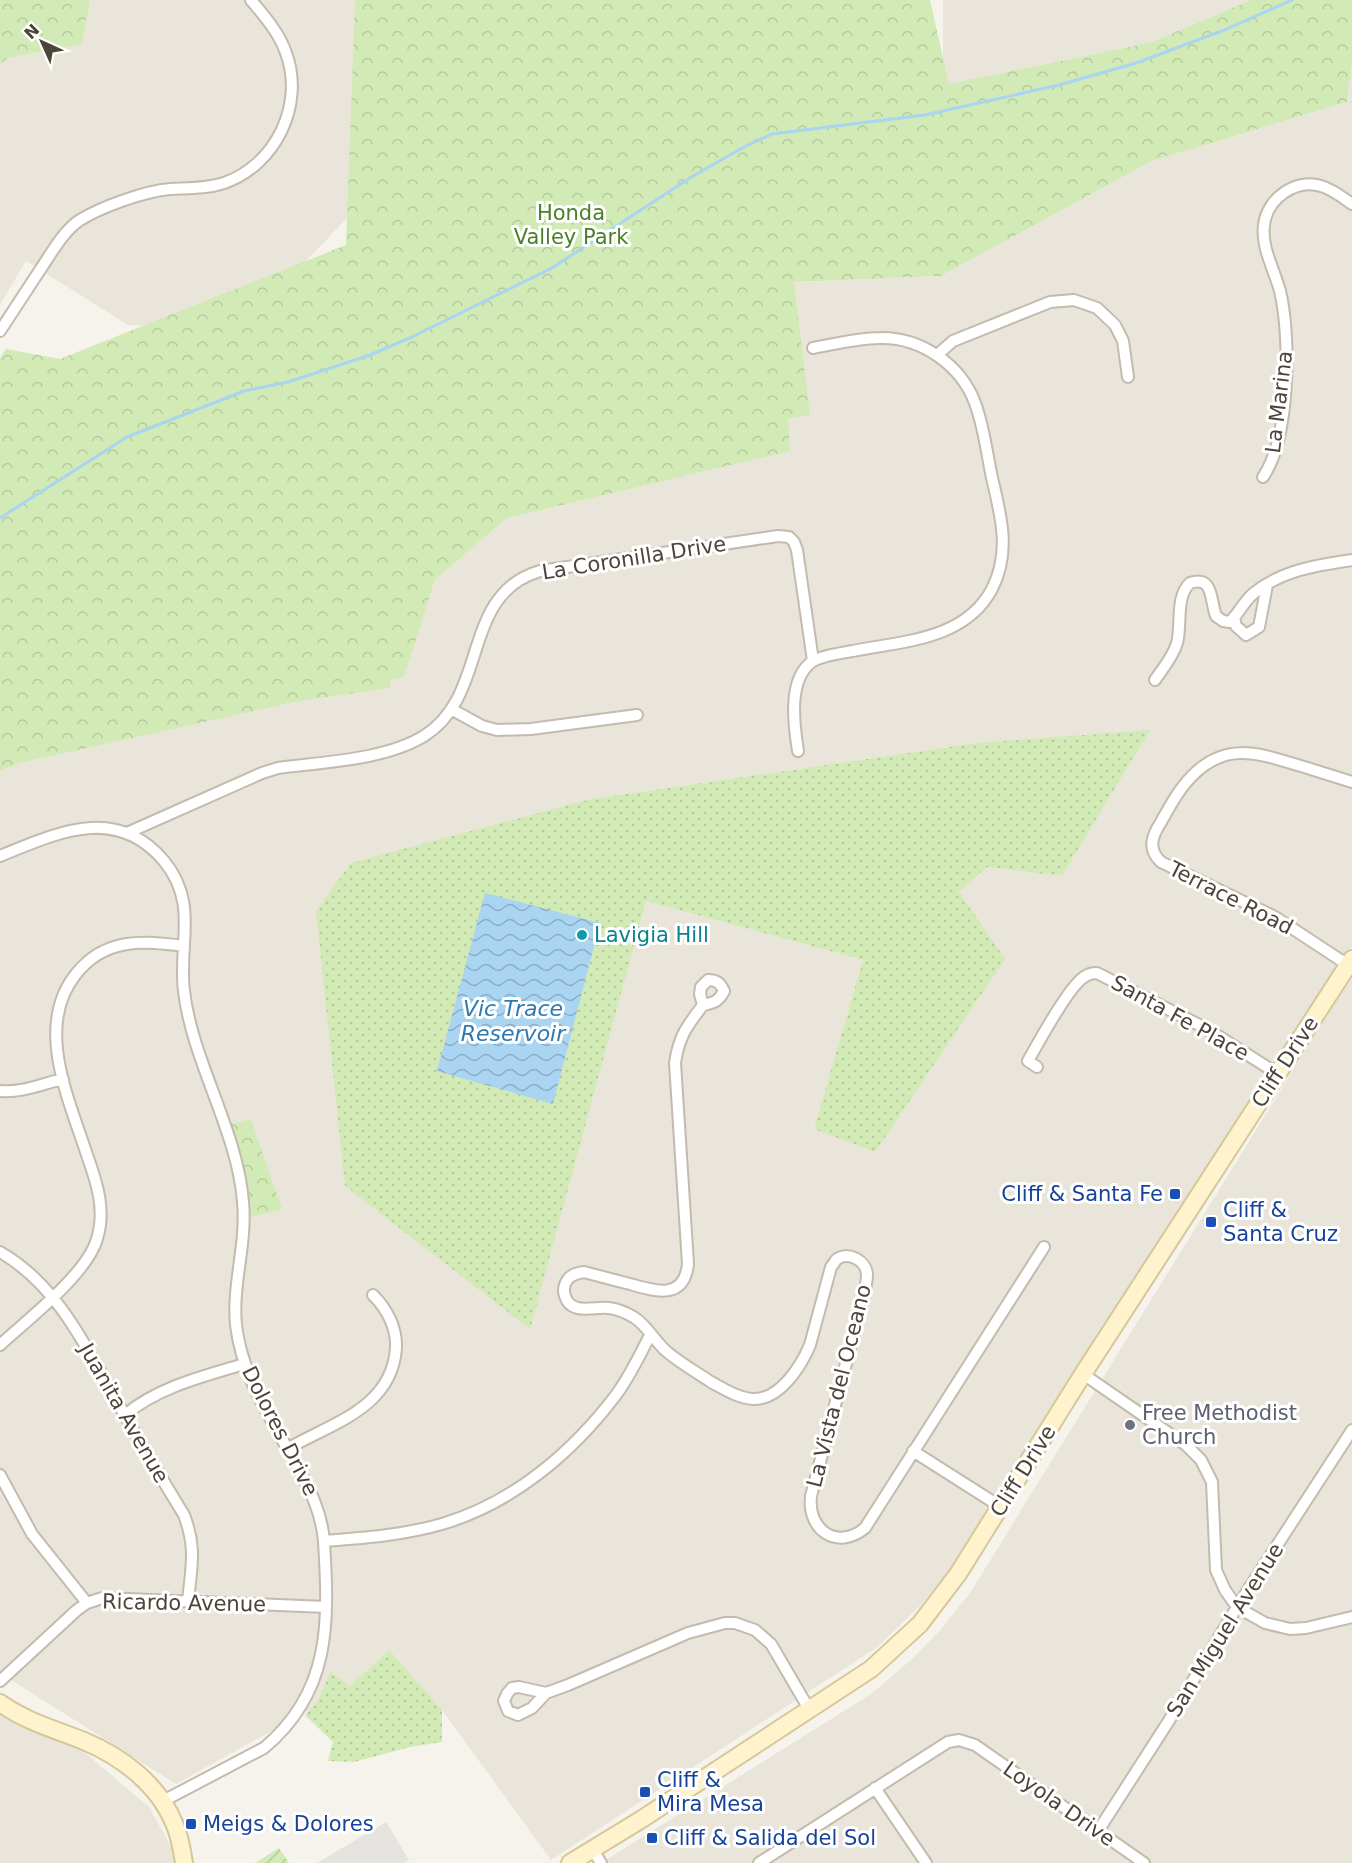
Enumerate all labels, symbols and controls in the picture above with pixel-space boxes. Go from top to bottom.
north arrow [12,12,72,72]
text: N [20,20,43,43]
park label: Honda Valley Park [514,201,629,249]
street label: La Marina [1261,349,1297,455]
street label: La Coronilla Drive [540,532,728,584]
street label: Terrace Road [1164,856,1297,940]
place label: Lavigia Hill [594,923,709,947]
marker: Lavigia Hill [575,928,589,942]
street label: Santa Fe Place [1107,970,1253,1066]
water label: Vic Trace Reservoir [461,996,567,1046]
street label: Cliff Drive [1247,1012,1323,1112]
place label: Cliff & Santa Fe [1001,1182,1163,1206]
marker: Cliff & Santa Fe [1168,1187,1182,1201]
place label: Cliff & Santa Cruz [1223,1198,1338,1246]
marker: Cliff & Santa Cruz [1204,1215,1218,1229]
street label: La Vista del Oceano [802,1282,876,1490]
street label: Juanita Avenue [73,1337,174,1487]
street label: Dolores Drive [237,1362,323,1500]
place label: Free Methodist Church [1142,1401,1297,1449]
marker: Free Methodist Church [1123,1418,1137,1432]
street label: Cliff Drive [985,1421,1061,1521]
street label: San Miguel Avenue [1162,1539,1288,1721]
street label: Ricardo Avenue [102,1590,266,1616]
street label: Loyola Drive [999,1757,1119,1851]
place label: Cliff & Mira Mesa [657,1768,764,1816]
marker: Cliff & Mira Mesa [638,1785,652,1799]
place label: Meigs & Dolores [203,1812,374,1836]
marker: Meigs & Dolores [184,1817,198,1831]
place label: Cliff & Salida del Sol [664,1826,876,1850]
marker: Cliff & Salida del Sol [645,1831,659,1845]

